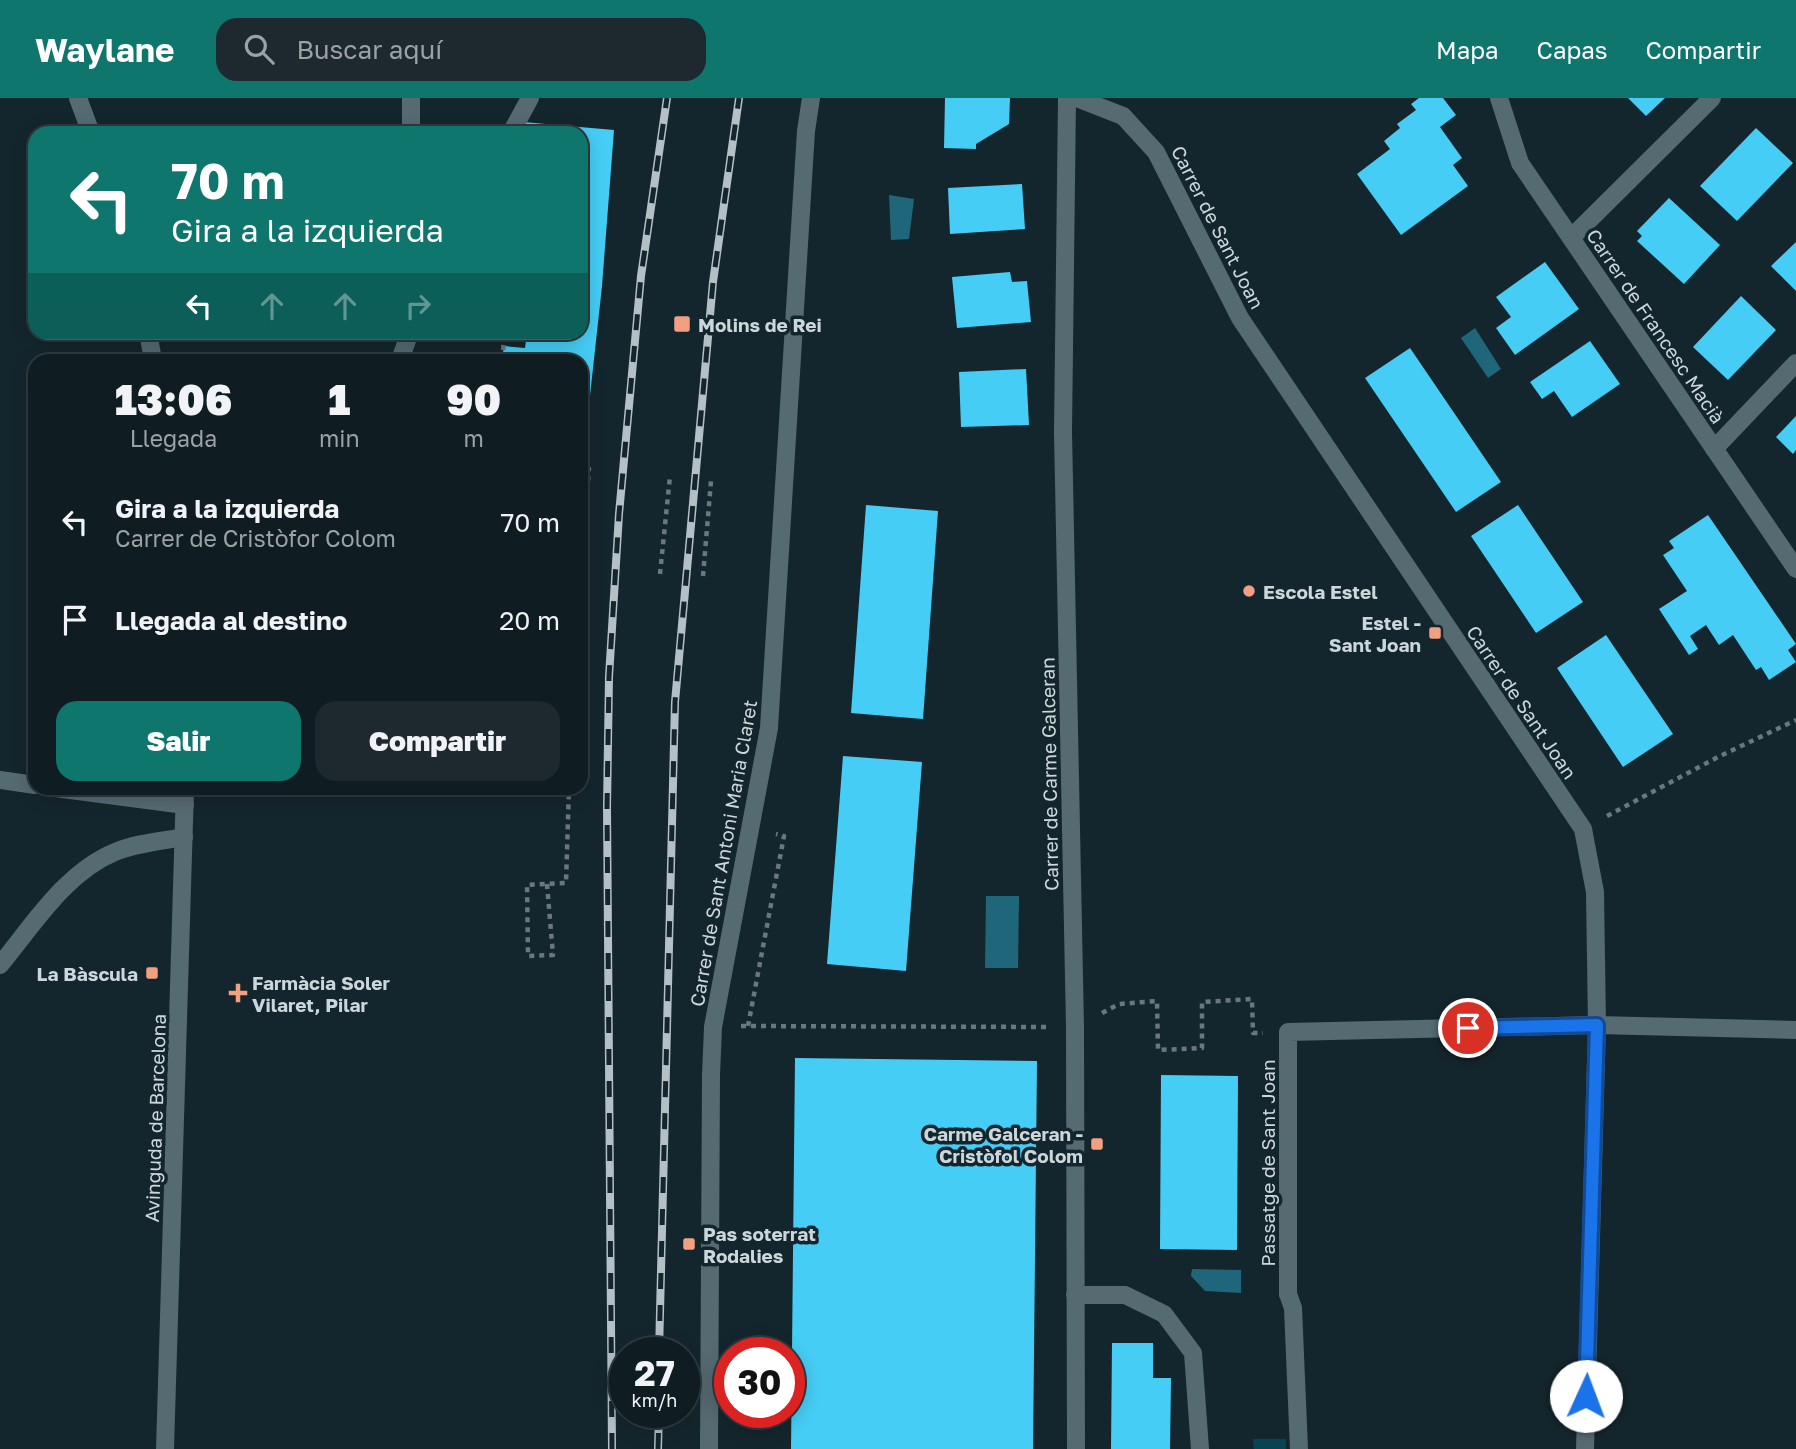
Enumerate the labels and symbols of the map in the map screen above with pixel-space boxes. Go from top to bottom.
street label: Carrer de Sant Joan [1167,142,1269,312]
street label: Carrer de Francesc Macià [1582,224,1730,428]
place label: Molins de Rei [698,313,822,336]
marker: Molins de Rei [672,314,692,334]
place label: Escola Estel [1263,580,1378,603]
marker: Escola Estel [1241,583,1257,599]
place label: Estel - Sant Joan [1329,611,1421,656]
street label: Carrer de Sant Joan [1462,621,1582,783]
marker: Estel - Sant Joan [1427,625,1443,641]
street label: Carrer de Carme Galceran [1035,657,1063,891]
street label: Carrer de Sant Antoni Maria Claret [685,698,761,1008]
place label: La Bàscula [37,962,138,985]
marker: La Bàscula [144,965,160,981]
place label: Farmàcia Soler Vilaret, Pilar [252,971,391,1016]
marker: Farmàcia Soler Vilaret, Pilar [230,985,246,1001]
pin [1438,998,1498,1058]
street label: Avinguda de Barcelona [140,1013,170,1223]
street label: Passatge de Sant Joan [1256,1059,1279,1267]
place label: Carme Galceran - Cristòfol Colom [923,1122,1083,1167]
marker: Carme Galceran - Cristòfol Colom [1089,1136,1105,1152]
place label: Pas soterrat Rodalies [703,1222,816,1267]
marker: Pas soterrat Rodalies [681,1236,697,1252]
speed limit sign: 30 [714,1337,805,1428]
position arrow [1549,1359,1623,1433]

